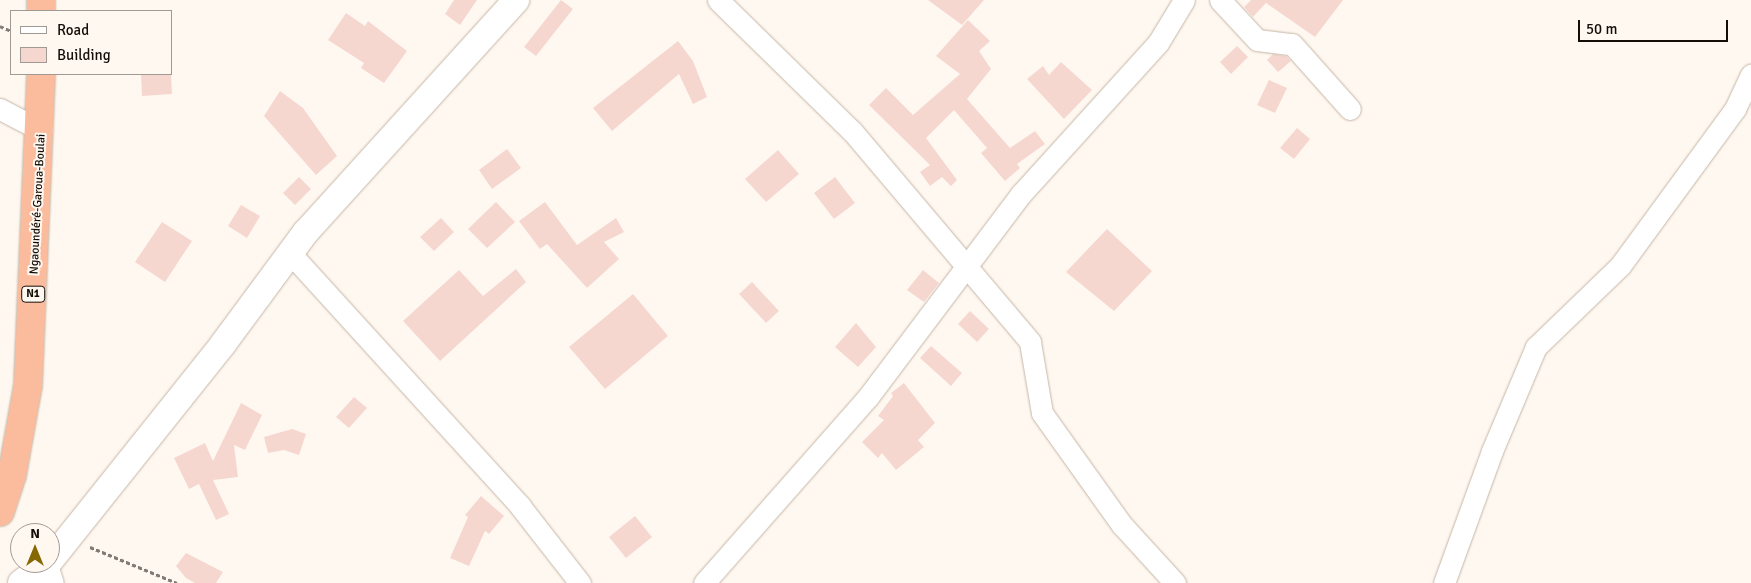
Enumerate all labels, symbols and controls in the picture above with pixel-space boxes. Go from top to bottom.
legend [10,10,172,75]
scale bar [1581,10,1731,42]
text: 50 m [1586,20,1617,38]
text: Road [57,21,89,39]
text: Building [57,46,111,64]
street label: Ngaoundéré-Garoua-Boulai [27,133,49,275]
road number: N1 [20,286,46,302]
north arrow [10,523,60,573]
text: N [30,525,40,542]

